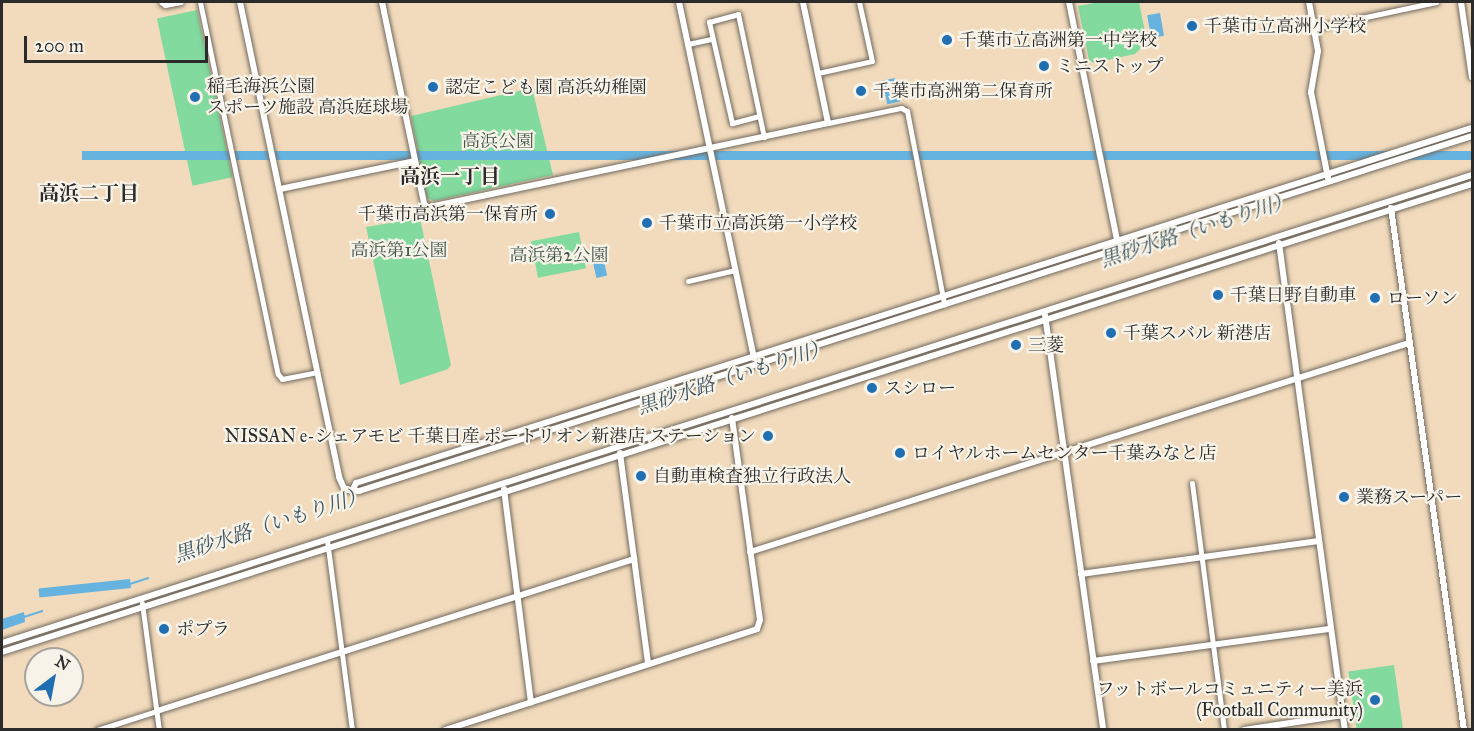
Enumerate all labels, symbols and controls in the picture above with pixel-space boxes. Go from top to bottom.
place label: 千葉市立高洲小学校 [1204,15,1366,37]
marker: 千葉市立高洲小学校 [1185,19,1199,33]
scale bar [27,24,212,62]
place label: 千葉市立高洲第一中学校 [959,29,1157,51]
marker: 千葉市立高洲第一中学校 [940,33,954,47]
text: 200 m [35,35,84,57]
place label: ミニストップ [1056,55,1164,77]
marker: ミニストップ [1037,59,1051,73]
place label: 稲毛海浜公園 スポーツ施設 高浜庭球場 [207,76,409,118]
place label: 認定こども園 高浜幼稚園 [445,76,647,98]
marker: 認定こども園 高浜幼稚園 [426,80,440,94]
place label: 千葉市高洲第二保育所 [873,80,1053,102]
marker: 千葉市高洲第二保育所 [854,84,868,98]
marker: 稲毛海浜公園 スポーツ施設 高浜庭球場 [188,90,202,104]
park label: 高浜公園 [462,130,534,152]
district label: 高浜一丁目 [400,164,500,188]
district label: 高浜二丁目 [39,181,139,205]
water label: 黒砂水路（いもり川） [1097,188,1295,272]
place label: 千葉市高浜第一保育所 [358,203,538,225]
marker: 千葉市高浜第一保育所 [543,207,557,221]
place label: 千葉市立高浜第一小学校 [659,212,857,234]
marker: 千葉市立高浜第一小学校 [640,216,654,230]
park label: 高浜第1公園 [350,239,448,261]
park label: 高浜第2公園 [510,244,608,266]
place label: 千葉日野自動車 [1230,284,1356,306]
place label: ローソン [1387,287,1459,309]
marker: 千葉日野自動車 [1211,288,1225,302]
marker: ローソン [1368,291,1382,305]
place label: 千葉スバル 新港店 [1123,322,1271,344]
marker: 千葉スバル 新港店 [1104,326,1118,340]
place label: 三菱 [1028,334,1064,356]
water label: 黒砂水路（いもり川） [634,335,832,419]
marker: 三菱 [1009,338,1023,352]
place label: スシロー [884,377,956,399]
marker: スシロー [865,381,879,395]
place label: NISSAN e-シェアモビ 千葉日産 ポートリオン新港店 ステーション [223,425,756,447]
marker: NISSAN e-シェアモビ 千葉日産 ポートリオン新港店 ステーション [761,429,775,443]
place label: ロイヤルホームセンター千葉みなと店 [912,442,1218,464]
marker: ロイヤルホームセンター千葉みなと店 [893,446,907,460]
place label: 自動車検査独立行政法人 [653,465,851,487]
marker: 自動車検査独立行政法人 [634,469,648,483]
water label: 黒砂水路（いもり川） [171,483,369,567]
place label: 業務スーパー [1356,486,1463,508]
marker: 業務スーパー [1337,490,1351,504]
place label: ポプラ [176,618,230,640]
marker: ポプラ [157,622,171,636]
north arrow [24,647,84,707]
text: N [52,651,74,675]
place label: フットボールコミュニティー美浜 (Football Community) [1093,679,1363,722]
marker: フットボールコミュニティー美浜 (Football Community) [1368,693,1382,707]

